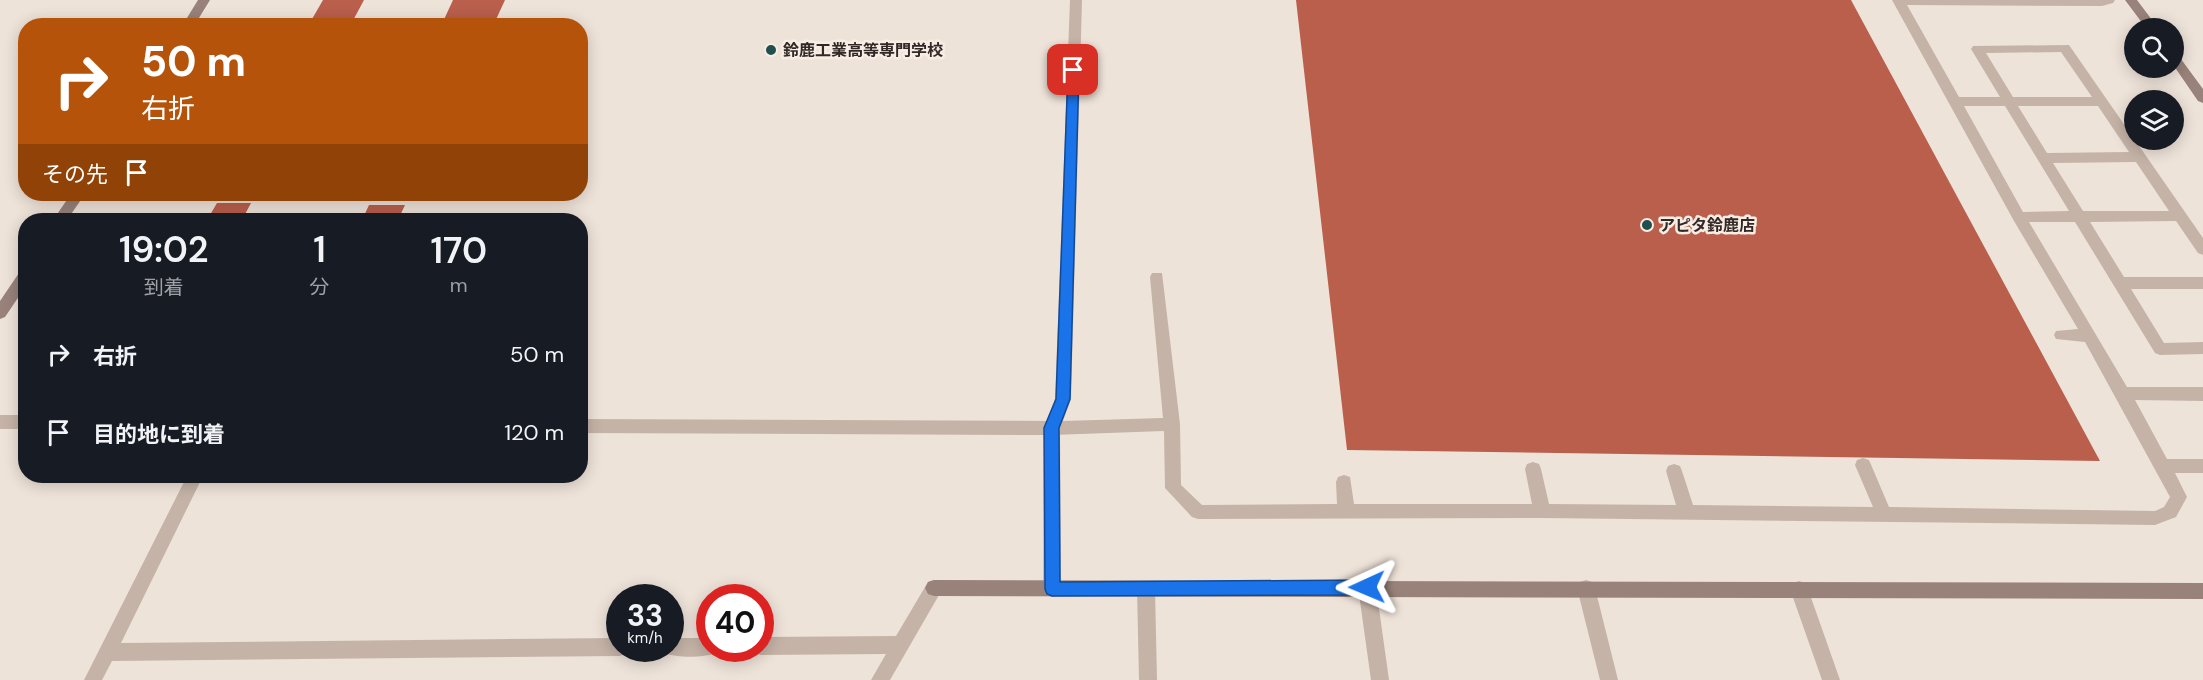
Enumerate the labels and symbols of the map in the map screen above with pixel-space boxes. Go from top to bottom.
place label: 鈴鹿工業高等専門学校 [783,40,943,61]
marker: 鈴鹿工業高等専門学校 [764,43,778,57]
pin [1047,44,1098,95]
place label: アピタ鈴鹿店 [1659,215,1755,236]
marker: アピタ鈴鹿店 [1640,218,1654,232]
position arrow [1335,555,1399,619]
speed limit sign: 40 [696,584,774,662]

